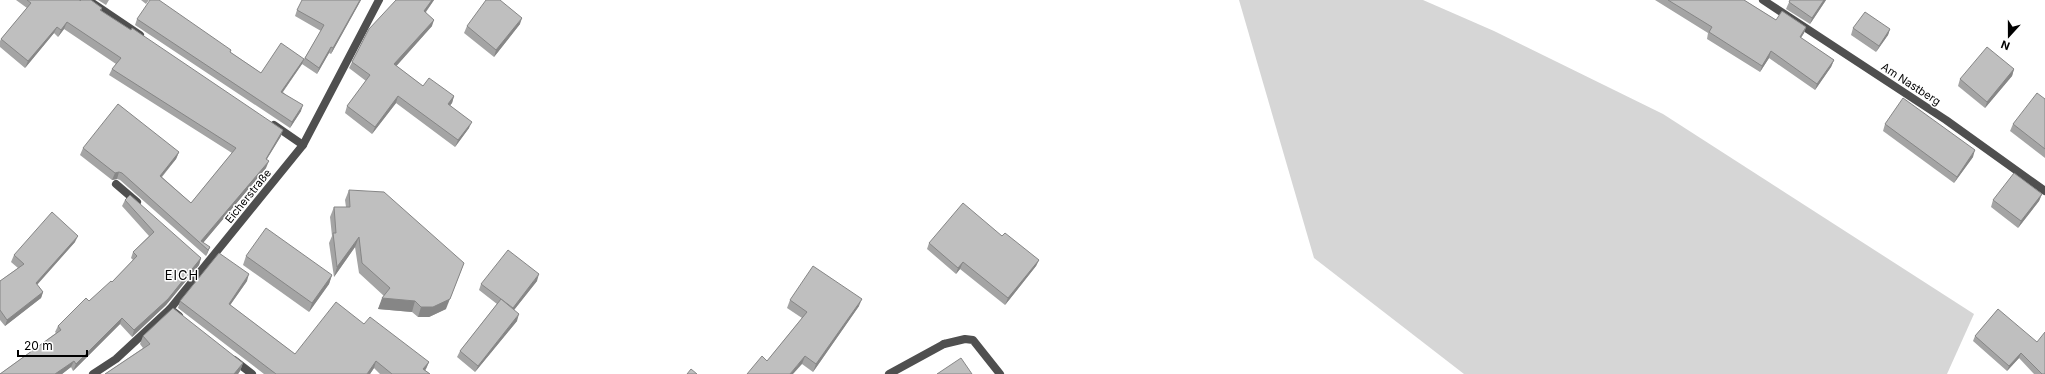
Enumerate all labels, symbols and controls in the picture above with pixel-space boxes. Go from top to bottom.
north arrow [1989,16,2029,56]
text: N [1999,37,2012,53]
street label: Am Nastberg [1879,60,1943,108]
street label: Eicherstraße [222,166,274,226]
district label: EICH [165,267,199,283]
scale bar [18,332,87,358]
text: 20 m [24,338,53,353]

